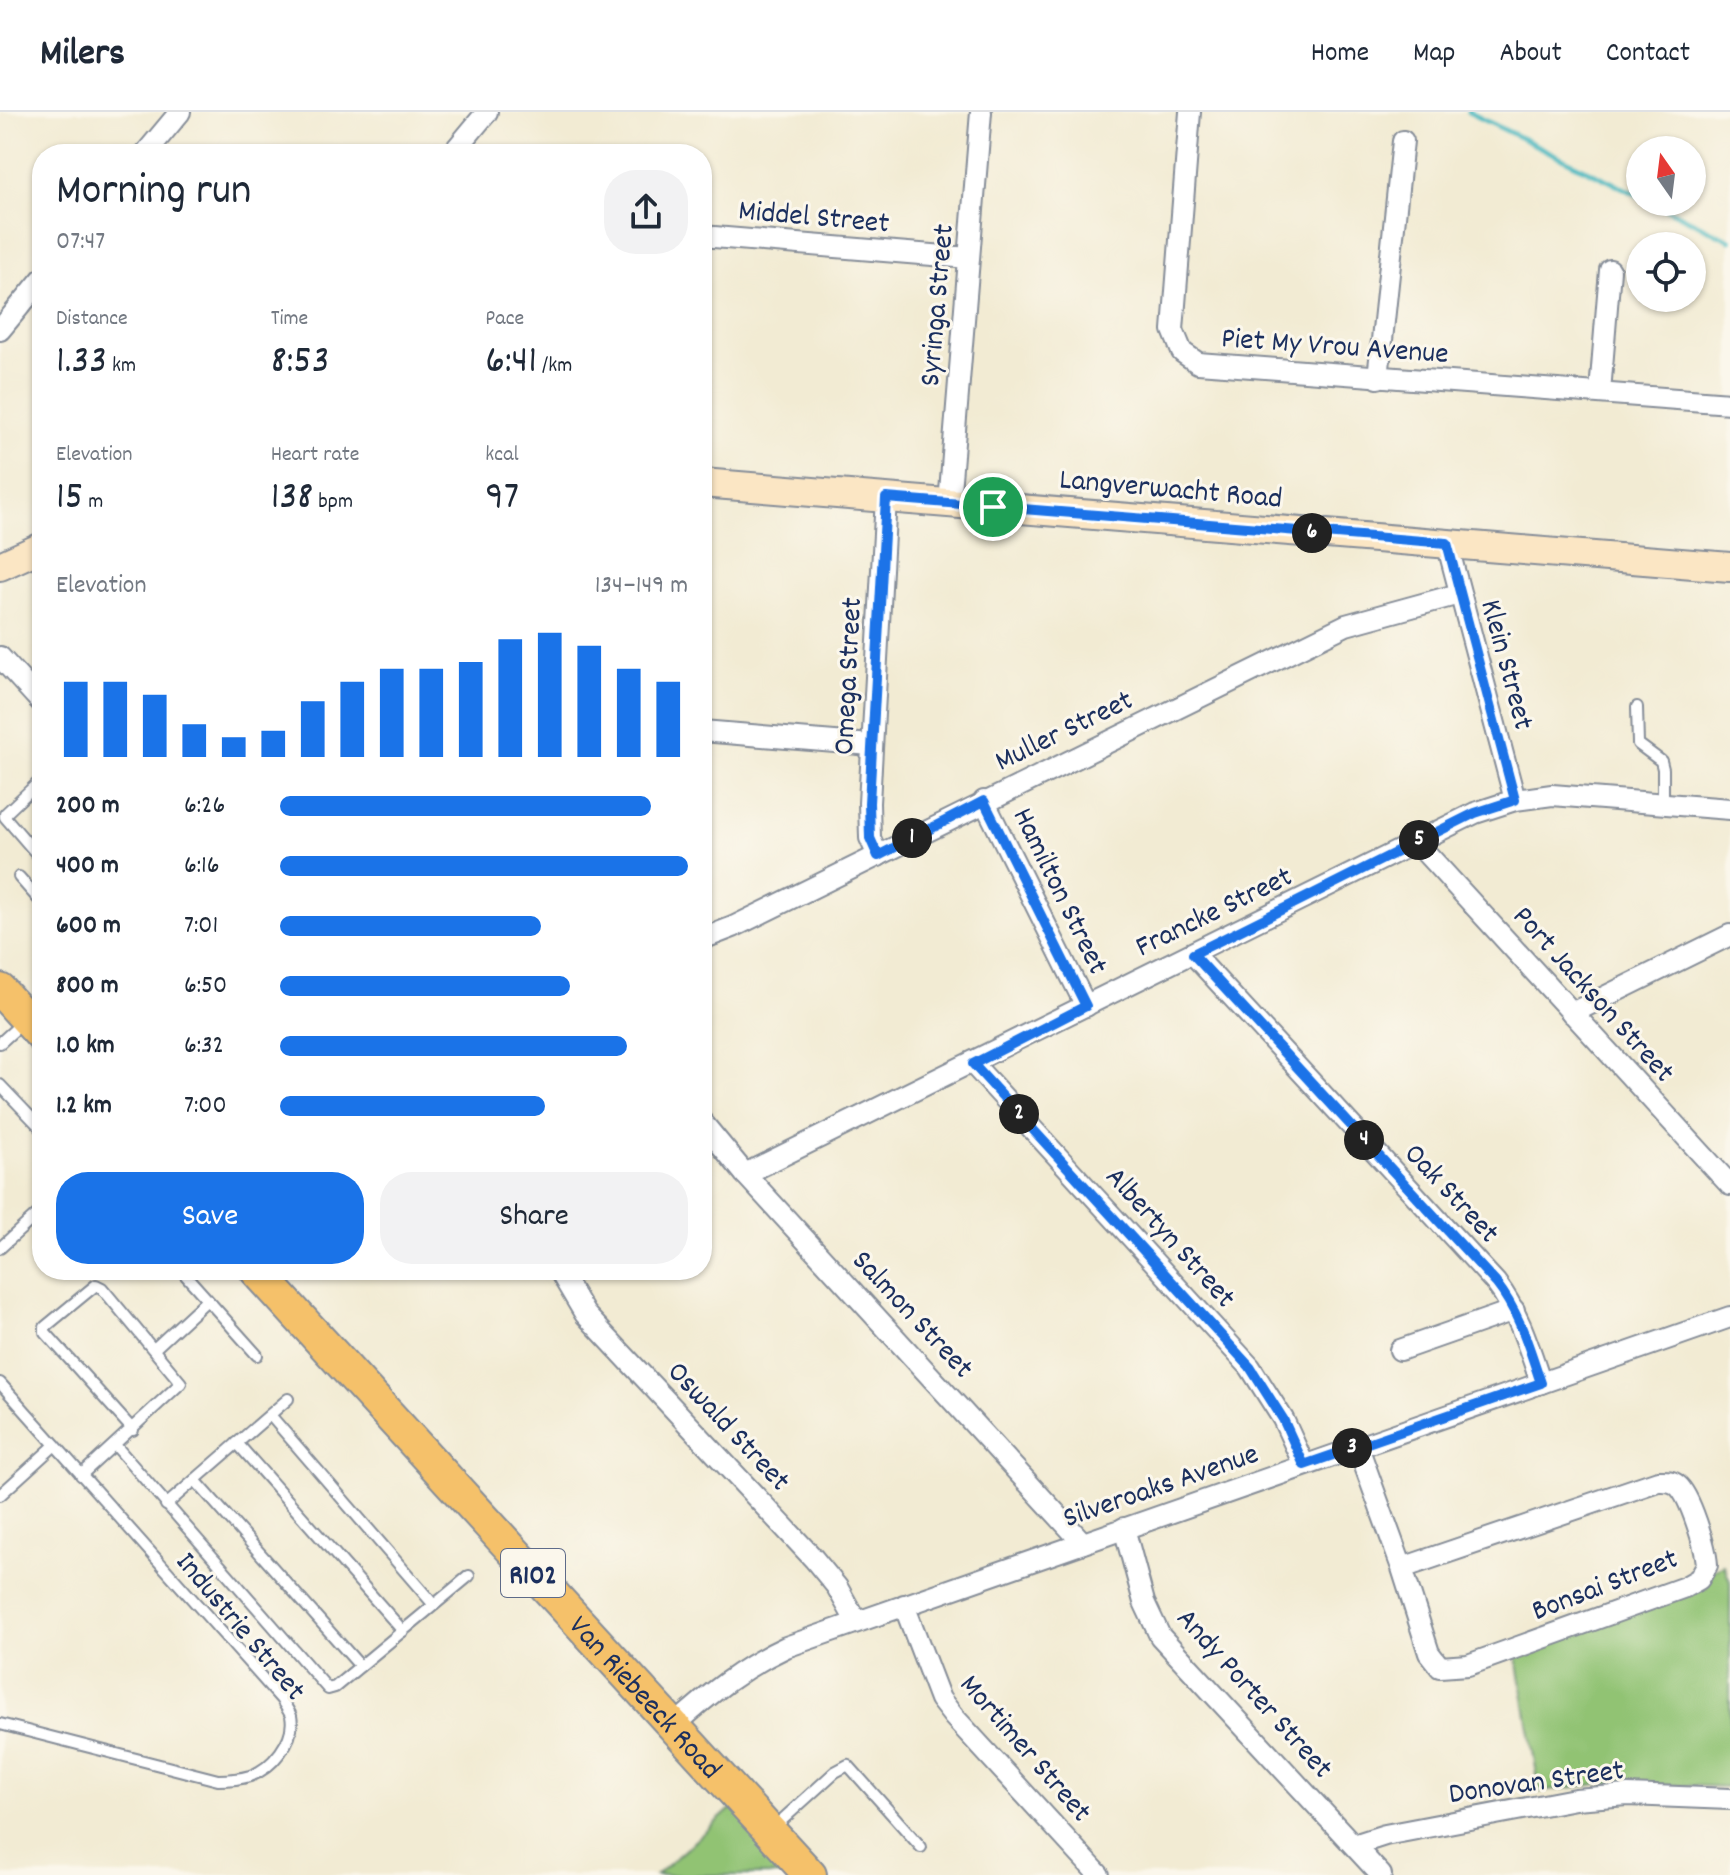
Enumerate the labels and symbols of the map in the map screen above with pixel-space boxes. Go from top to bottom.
north arrow [1626,136,1706,216]
street label: Middel Street [736,191,891,247]
street label: Syringa Street [911,222,968,388]
street label: Piet My Vrou Avenue [1220,319,1450,378]
street label: Langverwacht Road [1057,460,1284,523]
pin [959,473,1027,541]
pin: 6 [1292,513,1332,553]
street label: Klein Street [1467,595,1543,735]
street label: Omega Street [825,596,876,756]
street label: Muller Street [989,681,1141,785]
street label: Hamilton Street [999,801,1117,983]
pin: 1 [892,818,932,858]
pin: 5 [1399,820,1439,860]
street label: Francke Street [1129,858,1301,971]
street label: Port Jackson Street [1500,898,1683,1094]
pin: 2 [999,1094,1039,1134]
pin: 4 [1344,1120,1384,1160]
street label: Oak Street [1392,1135,1508,1255]
street label: Albertyn Street [1093,1159,1244,1319]
street label: Salmon Street [840,1242,982,1390]
street label: Oswald Street [655,1353,798,1503]
pin: 3 [1332,1428,1372,1468]
street label: Silveroaks Avenue [1058,1435,1265,1542]
street label: Bonsai Street [1526,1540,1685,1635]
street label: Industrie Street [163,1544,314,1712]
road number: R102 [501,1549,565,1597]
street label: Andy Porter Street [1164,1600,1341,1790]
street label: Van Riebeeck Road [556,1608,730,1791]
street label: Mortimer Street [947,1667,1100,1833]
street label: Donovan Street [1446,1751,1627,1818]

